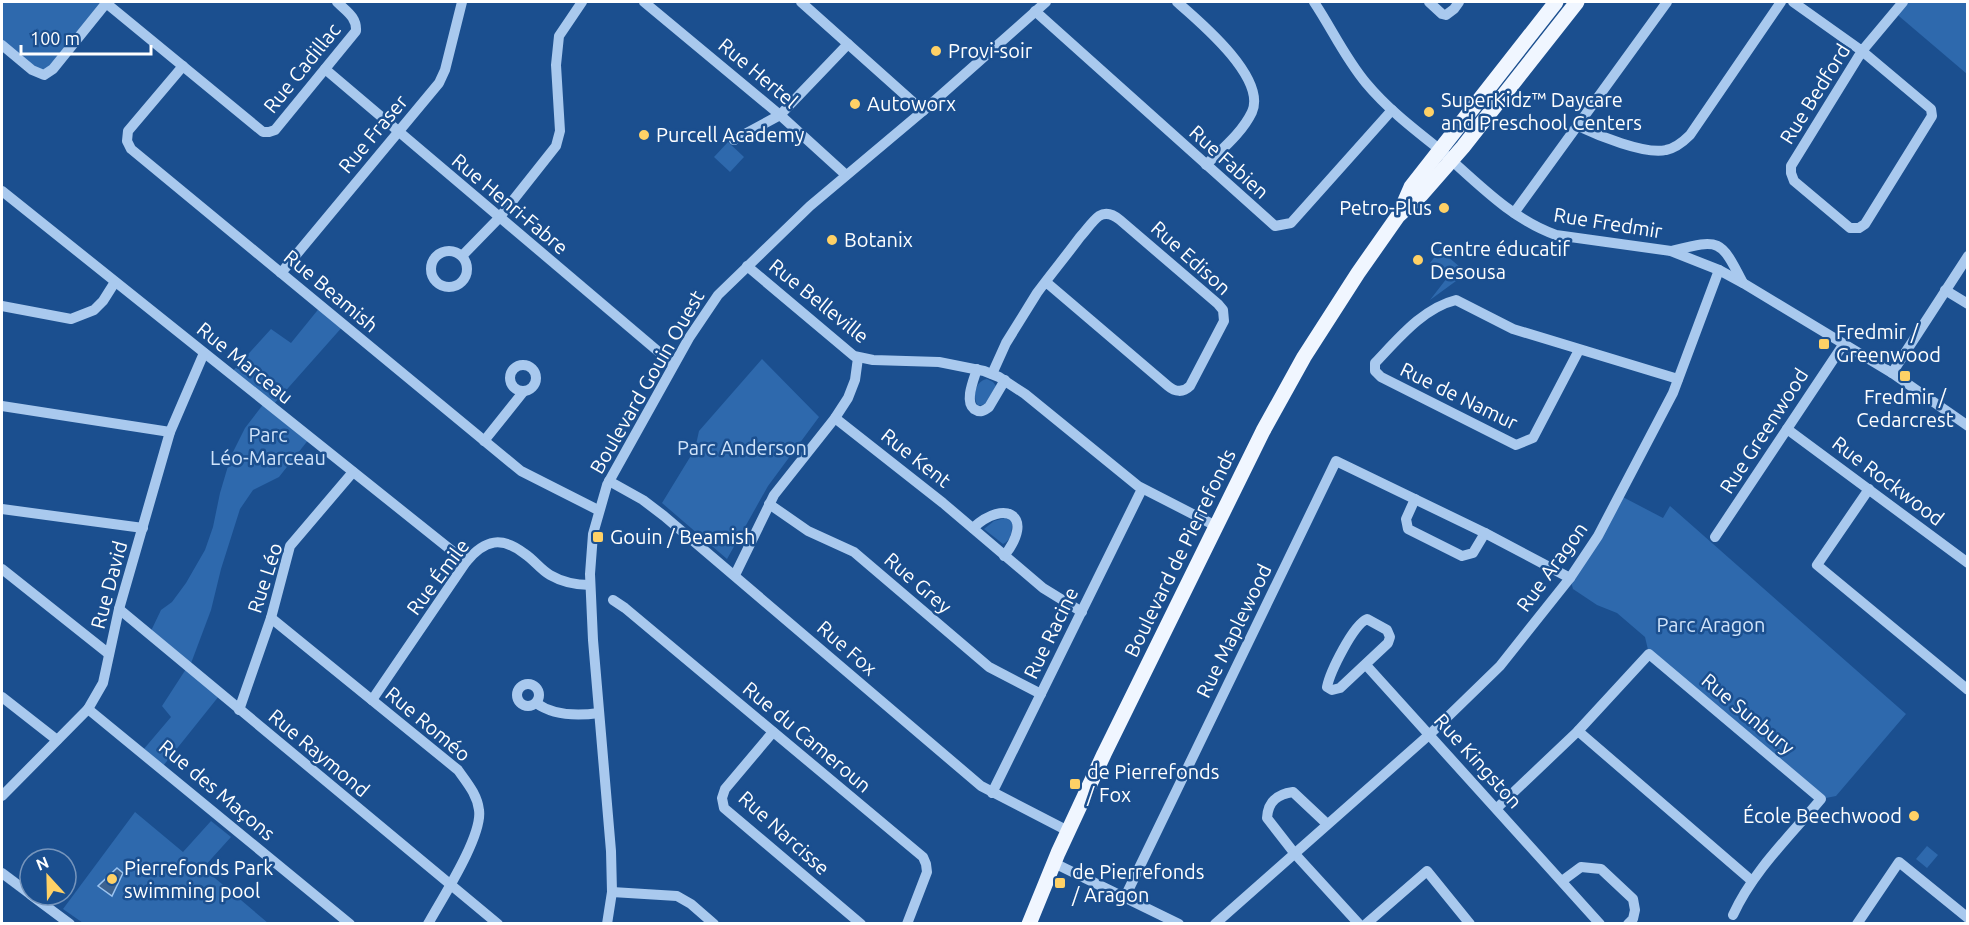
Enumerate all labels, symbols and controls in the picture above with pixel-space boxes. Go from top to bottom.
scale bar [21,18,152,56]
street label: Rue Cadillac [258,18,345,117]
text: 100 m [30,28,80,48]
street label: Rue Hertel [714,33,803,112]
place label: Provi-soir [948,39,1033,62]
street label: Rue Bedford [1775,40,1854,148]
marker: Provi-soir [929,44,943,58]
place label: SuperKidz™ Daycare and Preschool Centers [1441,88,1642,134]
street label: Rue Fraser [333,90,412,177]
place label: Autoworx [867,92,956,115]
marker: Autoworx [848,97,862,111]
marker: SuperKidz™ Daycare and Preschool Centers [1422,105,1436,119]
street label: Rue Fabien [1185,120,1274,203]
place label: Purcell Academy [656,123,805,146]
marker: Purcell Academy [637,128,651,142]
street label: Rue Henri-Fabre [448,148,573,259]
place label: Petro-Plus [1339,196,1432,219]
marker: Petro-Plus [1437,201,1451,215]
street label: Rue Fredmir [1552,203,1664,243]
street label: Rue Edison [1147,216,1236,299]
place label: Botanix [844,228,913,251]
marker: Botanix [825,233,839,247]
place label: Centre éducatif Desousa [1430,237,1570,283]
street label: Rue Beamish [280,245,383,337]
marker: Centre éducatif Desousa [1411,253,1425,267]
street label: Rue Belleville [765,254,874,348]
street label: Boulevard Gouin Ouest [585,286,709,477]
street label: Rue Marceau [193,317,298,408]
place label: Fredmir / Greenwood [1836,320,1941,366]
marker: Fredmir / Greenwood [1817,337,1831,351]
street label: Rue de Namur [1397,357,1522,434]
street label: Rue Greenwood [1715,364,1813,498]
marker: Fredmir / Cedarcrest [1898,369,1912,383]
place label: Fredmir / Cedarcrest [1856,385,1954,431]
park label: Parc Léo-Marceau [210,423,326,469]
street label: Rue Kent [877,423,956,492]
street label: Rue Rockwood [1828,431,1949,530]
park label: Parc Anderson [677,436,807,459]
street label: Boulevard de Pierrefonds [1119,445,1240,660]
street label: Rue Aragon [1511,517,1592,616]
place label: Gouin / Beamish [610,525,755,548]
marker: Gouin / Beamish [591,530,605,544]
street label: Rue Émile [402,534,474,619]
street label: Rue David [86,538,131,631]
street label: Rue Léo [242,540,287,616]
street label: Rue Grey [880,547,957,618]
street label: Rue Maplewood [1191,560,1276,701]
street label: Rue Racine [1019,583,1083,682]
park label: Parc Aragon [1657,613,1765,636]
street label: Rue Fox [813,615,882,680]
street label: Rue Sunbury [1697,668,1799,759]
street label: Rue du Cameroun [739,676,876,797]
street label: Rue Roméo [381,682,475,766]
street label: Rue Raymond [264,704,374,801]
street label: Rue Kingston [1430,709,1527,813]
street label: Rue des Maçons [155,734,280,845]
place label: de Pierrefonds / Fox [1086,760,1219,806]
marker: de Pierrefonds / Fox [1068,777,1082,791]
street label: Rue Narcisse [734,786,834,879]
place label: École Beechwood [1743,804,1902,827]
marker: École Beechwood [1907,809,1921,823]
north arrow [18,847,78,907]
text: N [33,853,51,874]
place label: Pierrefonds Park swimming pool [124,856,273,902]
place label: de Pierrefonds / Aragon [1071,860,1204,906]
marker: Pierrefonds Park swimming pool [105,872,119,886]
marker: de Pierrefonds / Aragon [1053,876,1067,890]

